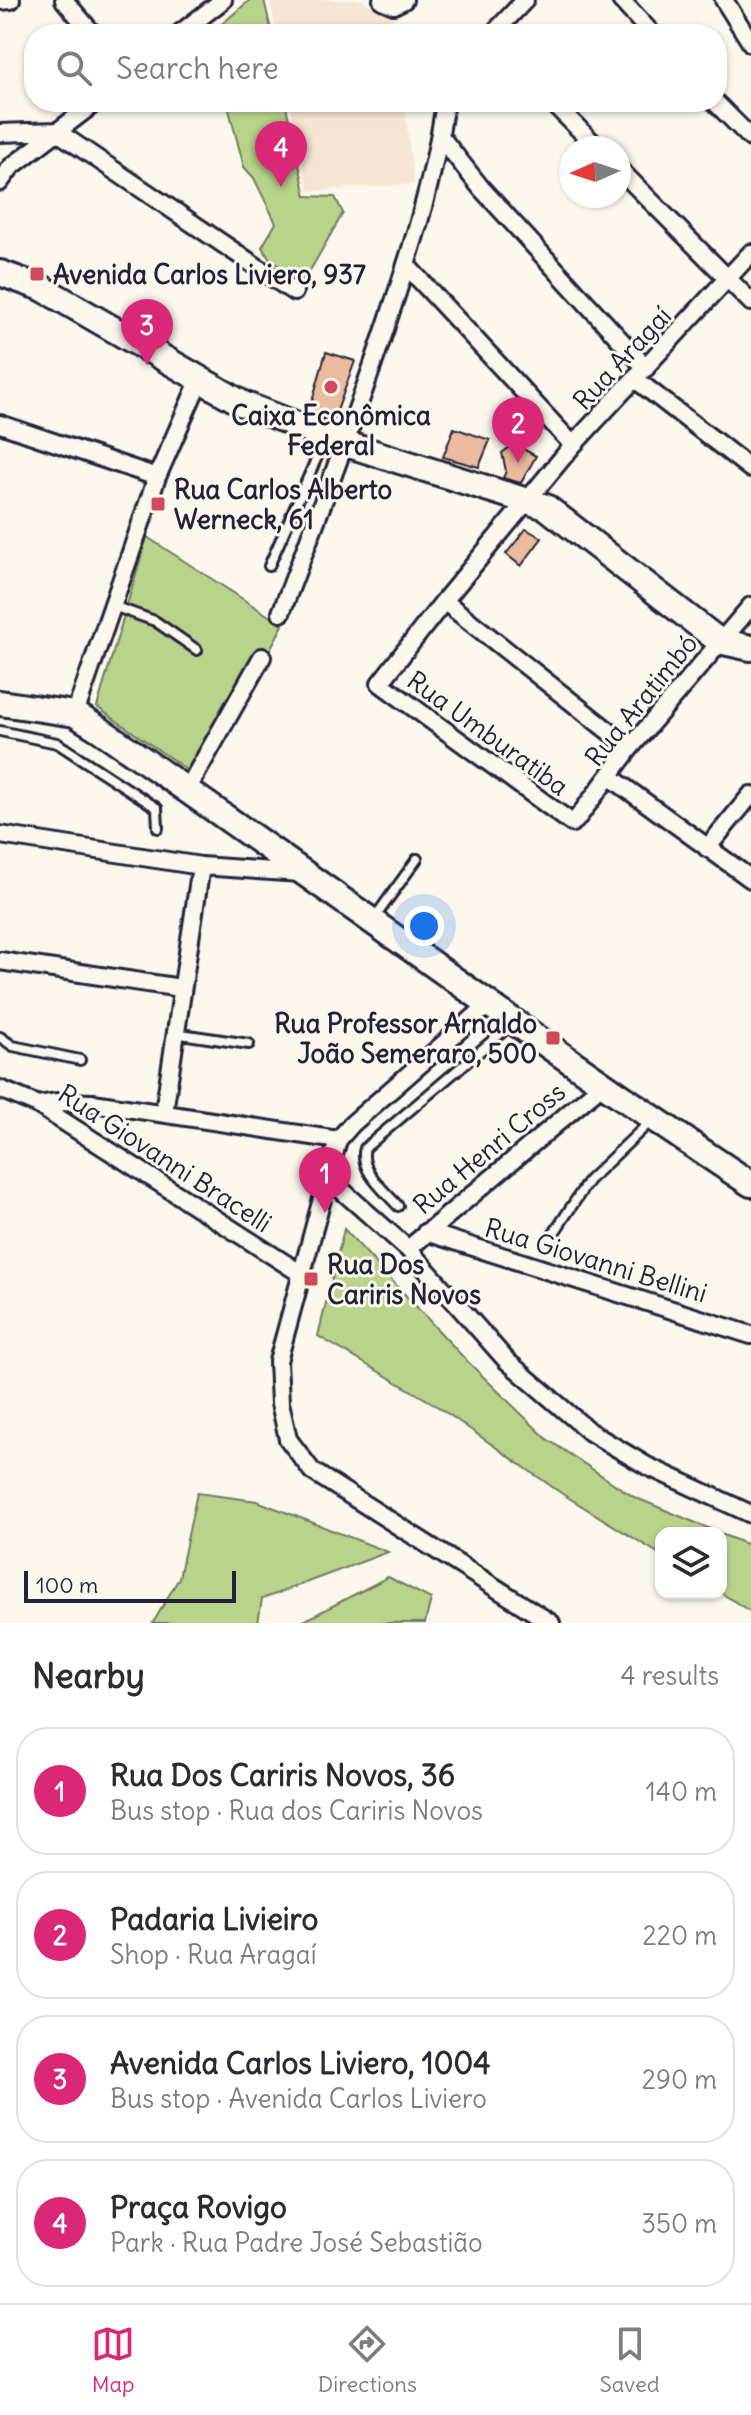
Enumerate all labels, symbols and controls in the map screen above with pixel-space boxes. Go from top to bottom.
search box [24,24,727,112]
icon: search [52,46,96,90]
text: Search here [116,49,279,87]
pin: 4 [255,121,307,187]
north arrow [559,136,631,208]
place label: Avenida Carlos Liviero, 937 [53,258,366,291]
marker: Avenida Carlos Liviero, 937 [28,265,46,283]
pin: 3 [121,299,173,365]
street label: Rua Aragaí [566,299,678,417]
marker: Caixa Econômica Federal [322,378,340,396]
pin: 2 [492,397,544,463]
place label: Caixa Econômica Federal [231,399,431,462]
place label: Rua Carlos Alberto Werneck, 61 [174,473,392,536]
marker: Rua Carlos Alberto Werneck, 61 [149,495,167,513]
street label: Rua Aratimbó [578,627,704,773]
street label: Rua Umburatiba [401,663,575,803]
your location [404,906,444,946]
place label: Rua Professor Arnaldo João Semeraro, 500 [274,1007,537,1070]
marker: Rua Professor Arnaldo João Semeraro, 500 [544,1029,562,1047]
street label: Rua Henri Cross [406,1075,572,1221]
street label: Rua Giovanni Bracelli [52,1077,278,1239]
pin: 1 [299,1147,351,1213]
street label: Rua Giovanni Bellini [481,1211,711,1309]
place label: Rua Dos Cariris Novos [327,1248,481,1311]
marker: Rua Dos Cariris Novos [302,1270,320,1288]
map controls [655,1527,727,1599]
button: layers [655,1527,727,1599]
scale bar [24,1567,236,1603]
text: 100 m [36,1571,98,1599]
text: Nearby [32,1654,145,1697]
text: 4 results [621,1659,719,1692]
text: Rua Dos Cariris Novos, 36 [110,1756,455,1794]
text: 1 [55,1775,65,1808]
text: 140 m [646,1775,717,1808]
text: Bus stop · Rua dos Cariris Novos [110,1794,483,1827]
text: Padaria Livieiro [110,1900,318,1938]
text: 2 [53,1919,67,1952]
text: 220 m [642,1919,717,1952]
text: Shop · Rua Aragaí [110,1938,316,1971]
text: Avenida Carlos Liviero, 1004 [110,2044,491,2082]
text: 3 [53,2063,67,2096]
text: 290 m [642,2063,717,2096]
text: Bus stop · Avenida Carlos Liviero [110,2082,487,2115]
text: Praça Rovigo [110,2188,287,2226]
text: 4 [52,2207,68,2240]
text: 350 m [641,2207,717,2240]
text: Park · Rua Padre José Sebastião [110,2226,483,2259]
tab: Map [91,2322,135,2398]
tab: Directions [318,2322,417,2398]
tab: Saved [599,2322,660,2398]

